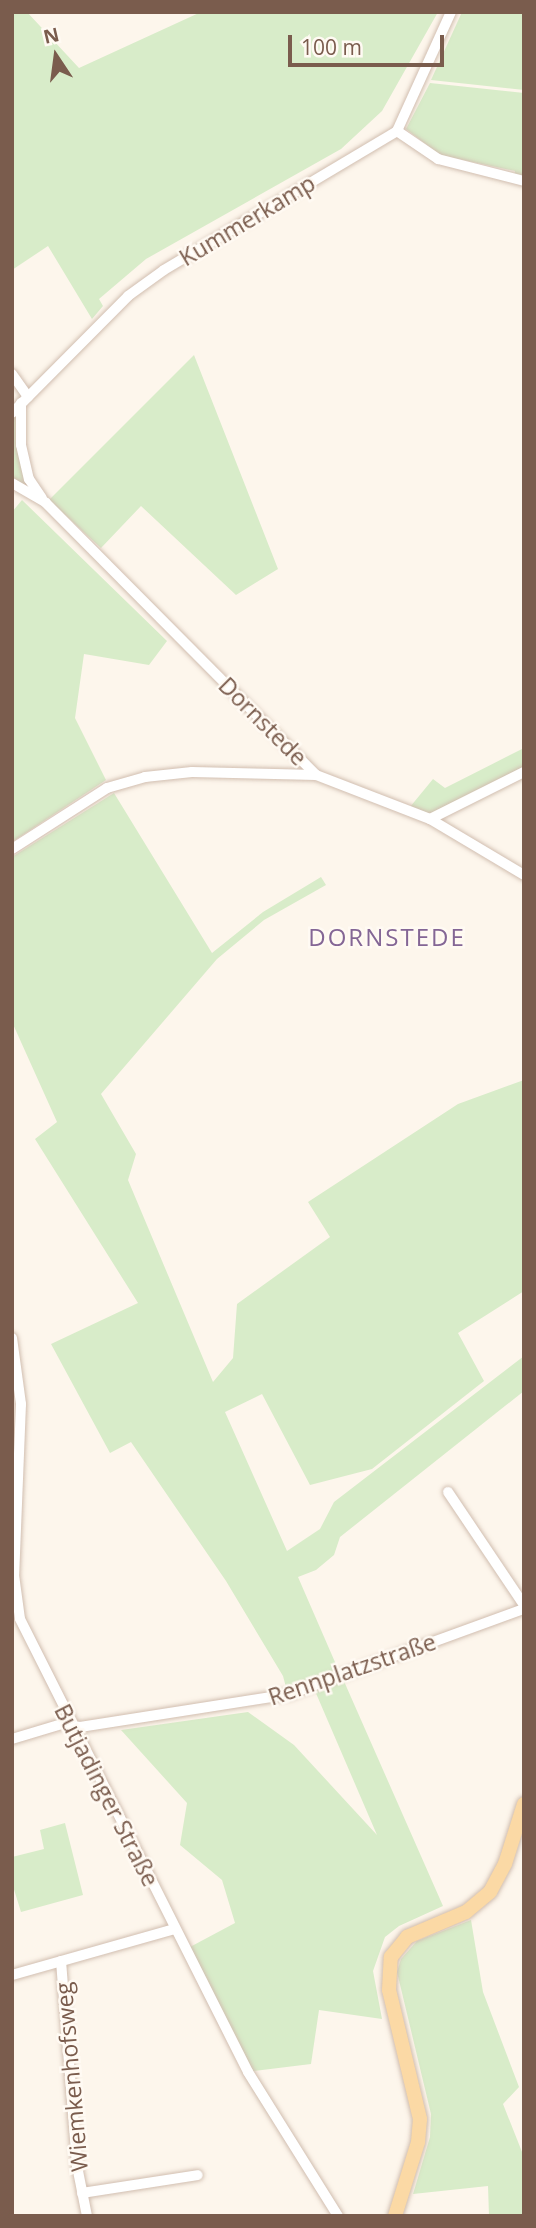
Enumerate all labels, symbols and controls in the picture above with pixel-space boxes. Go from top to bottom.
north arrow [21,21,91,91]
text: N [41,21,62,50]
scale bar [291,21,447,65]
text: 100 m [301,33,362,61]
street label: Kummerkamp [174,169,320,271]
street label: Dornstede [213,671,313,771]
district label: DORNSTEDE [309,923,465,951]
street label: Rennplatzstraße [265,1627,439,1711]
street label: Butjadinger Straße [49,1699,165,1891]
street label: Wiemkenhofsweg [49,1981,93,2173]

